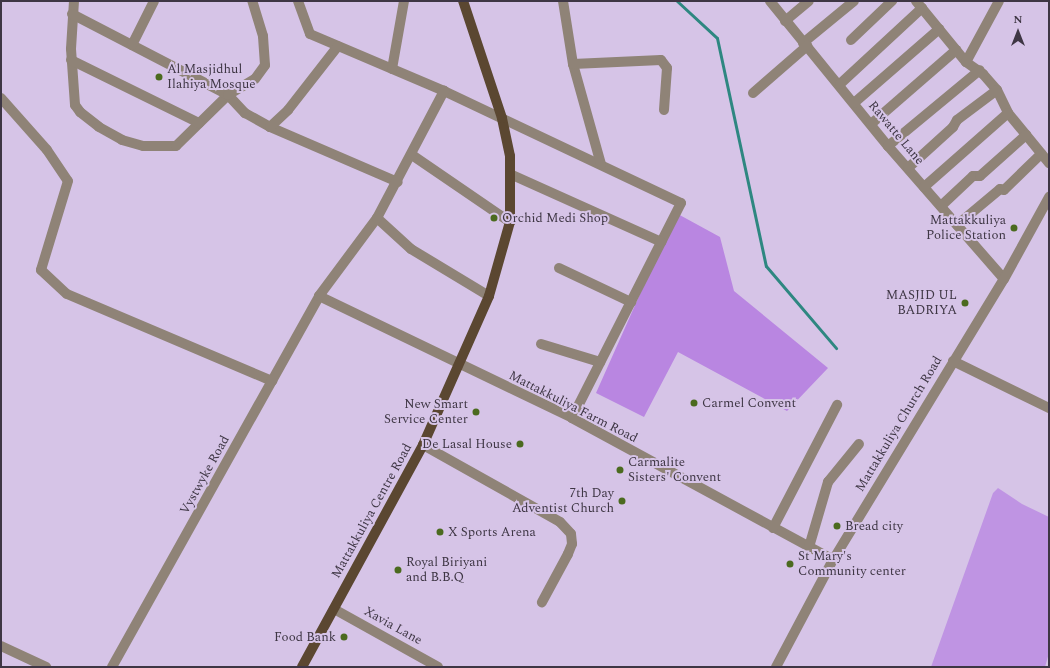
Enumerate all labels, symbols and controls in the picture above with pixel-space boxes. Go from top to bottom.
text: N [1014,11,1022,28]
north arrow [998,12,1038,52]
place label: Al Masjidhul Ilahiya Mosque [167,62,256,93]
marker: Al Masjidhul Ilahiya Mosque [154,72,164,82]
street label: Rawatte Lane [865,98,927,168]
place label: Orchid Medi Shop [502,210,608,226]
marker: Orchid Medi Shop [489,213,499,223]
place label: Mattakkuliya Police Station [926,213,1006,244]
marker: Mattakkuliya Police Station [1009,223,1019,233]
place label: MASJID UL BADRIYA [886,288,957,319]
marker: MASJID UL BADRIYA [960,298,970,308]
street label: Mattakkuliya Church Road [852,353,946,495]
street label: Mattakkuliya Farm Road [506,368,640,446]
place label: Carmel Convent [702,395,796,411]
place label: New Smart Service Center [384,397,468,428]
marker: Carmel Convent [689,398,699,408]
marker: New Smart Service Center [471,407,481,417]
street label: Vystwyke Road [177,433,233,517]
place label: De Lasal House [422,436,512,452]
marker: De Lasal House [515,439,525,449]
street label: Mattakkuliya Centre Road [328,441,416,581]
place label: Carmalite Sisters' Convent [628,455,721,486]
marker: Carmalite Sisters' Convent [615,465,625,475]
place label: 7th Day Adventist Church [512,486,614,517]
marker: 7th Day Adventist Church [617,496,627,506]
place label: Bread city [845,518,903,534]
marker: Bread city [832,521,842,531]
place label: X Sports Arena [448,524,536,540]
marker: X Sports Arena [435,527,445,537]
place label: St Mary's Community center [798,549,906,580]
place label: Royal Biriyani and B.B.Q [406,555,487,586]
marker: St Mary's Community center [785,559,795,569]
marker: Royal Biriyani and B.B.Q [393,565,403,575]
street label: Xavia Lane [361,604,425,648]
place label: Food Bank [274,629,336,645]
marker: Food Bank [339,632,349,642]

